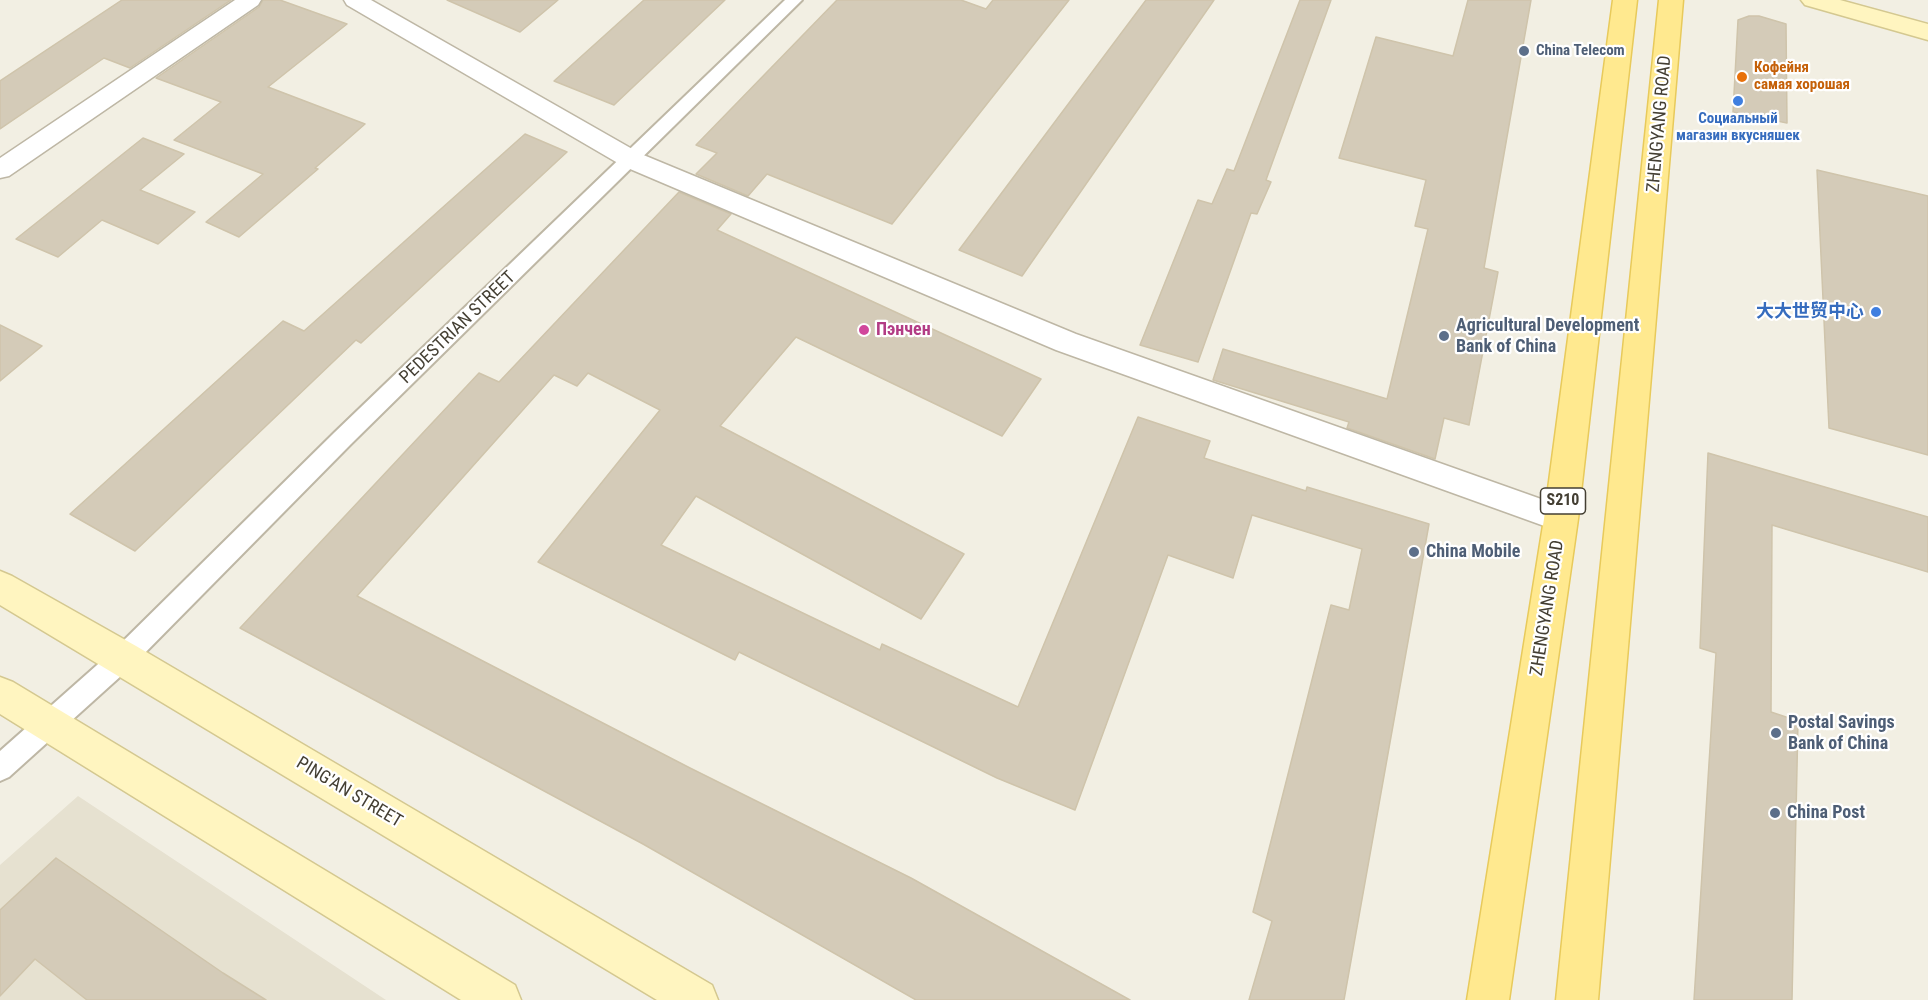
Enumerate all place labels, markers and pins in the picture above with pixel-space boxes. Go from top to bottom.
place label: China Telecom [1536,42,1625,60]
marker: China Telecom [1517,44,1531,58]
place label: Кофейня самая хорошая [1754,59,1850,94]
marker: Кофейня самая хорошая [1735,70,1749,84]
marker: Социальный магазин вкусняшек [1731,94,1745,108]
place label: Социальный магазин вкусняшек [1676,110,1800,145]
place label: 大大世贸中心 [1756,301,1864,323]
marker: 大大世贸中心 [1869,305,1883,319]
place label: Agricultural Development Bank of China [1456,315,1639,358]
place label: Пэнчен [876,319,931,341]
marker: Пэнчен [857,323,871,337]
marker: Agricultural Development Bank of China [1437,329,1451,343]
place label: China Mobile [1426,541,1520,563]
marker: China Mobile [1407,545,1421,559]
place label: Postal Savings Bank of China [1788,712,1895,754]
marker: Postal Savings Bank of China [1769,726,1783,740]
place label: China Post [1787,802,1865,824]
marker: China Post [1768,806,1782,820]

